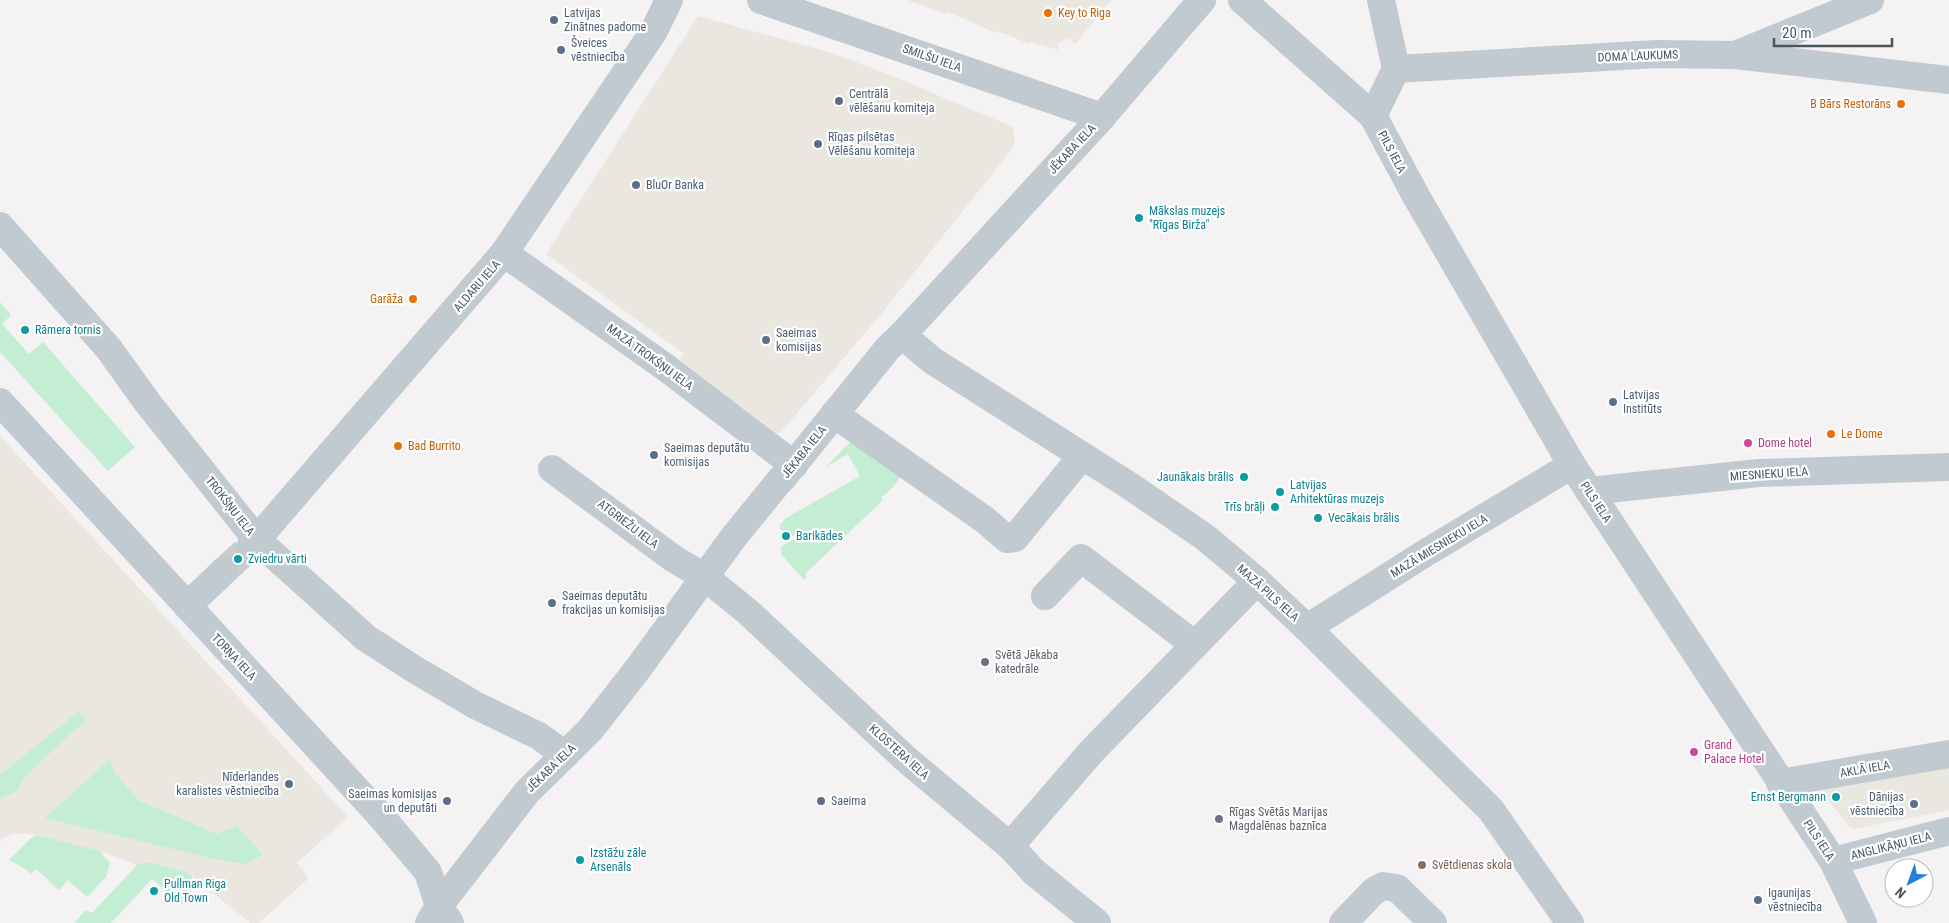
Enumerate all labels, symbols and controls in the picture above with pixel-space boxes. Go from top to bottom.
place label: Latvijas Zinātnes padome [564,6,646,34]
place label: Key to Riga [1058,6,1111,20]
marker: Key to Riga [1042,7,1054,19]
marker: Latvijas Zinātnes padome [548,14,560,26]
scale bar [1774,15,1892,47]
text: 20 m [1782,24,1812,42]
place label: Šveices vēstniecība [571,35,625,64]
street label: SMILŠU IELA [901,40,964,75]
marker: Šveices vēstniecība [555,44,567,56]
street label: DOMA LAUKUMS [1597,48,1679,64]
place label: Centrālā vēlēšanu komiteja [849,87,935,115]
marker: Centrālā vēlēšanu komiteja [833,95,845,107]
place label: B Bārs Restorāns [1810,97,1891,111]
marker: B Bārs Restorāns [1895,98,1907,110]
street label: JĒKABA IELA [1045,121,1099,177]
street label: PILS IELA [1375,128,1409,176]
place label: Rīgas pilsētas Vēlēšanu komiteja [828,130,915,158]
marker: Rīgas pilsētas Vēlēšanu komiteja [812,138,824,150]
place label: BluOr Banka [646,178,704,192]
marker: BluOr Banka [630,179,642,191]
place label: Mākslas muzejs "Rīgas Birža" [1149,204,1225,232]
marker: Mākslas muzejs "Rīgas Birža" [1133,212,1145,224]
street label: ALDARU IELA [451,257,503,315]
place label: Garāža [370,292,403,306]
marker: Garāža [407,293,419,305]
street label: MAZĀ TROKŠŅU IELA [604,320,696,394]
place label: Rāmera tornis [35,323,101,337]
marker: Rāmera tornis [19,324,31,336]
place label: Saeimas komisijas [776,326,821,354]
marker: Saeimas komisijas [760,334,772,346]
place label: Latvijas Institūts [1623,388,1662,416]
marker: Latvijas Institūts [1607,396,1619,408]
street label: JĒKABA IELA [779,423,829,481]
place label: Le Dome [1841,427,1883,441]
marker: Le Dome [1825,428,1837,440]
place label: Dome hotel [1758,436,1812,450]
marker: Dome hotel [1742,437,1754,449]
place label: Bad Burrito [408,439,461,453]
marker: Bad Burrito [392,440,404,452]
place label: Saeimas deputātu komisijas [664,441,750,469]
marker: Saeimas deputātu komisijas [648,449,660,461]
street label: MIESNIEKU IELA [1729,464,1809,484]
place label: Jaunākais brālis [1157,470,1234,484]
marker: Jaunākais brālis [1238,471,1250,483]
street label: TROKŠŅU IELA [202,473,258,539]
place label: Latvijas Arhitektūras muzejs [1290,478,1384,506]
street label: PILS IELA [1578,479,1614,525]
marker: Latvijas Arhitektūras muzejs [1274,486,1286,498]
street label: ATGRIEŽU IELA [595,496,662,551]
place label: Trīs brāļi [1224,500,1265,515]
marker: Trīs brāļi [1269,501,1281,513]
place label: Vecākais brālis [1328,511,1400,525]
marker: Vecākais brālis [1312,512,1324,524]
street label: MAZĀ MIESNIEKU IELA [1388,512,1490,580]
place label: Barikādes [796,529,843,543]
marker: Barikādes [780,530,792,542]
place label: Zviedru vārti [248,552,307,566]
marker: Zviedru vārti [232,553,244,565]
street label: MAZĀ PILS IELA [1234,562,1302,624]
place label: Saeimas deputātu frakcijas un komisijas [562,589,665,617]
marker: Saeimas deputātu frakcijas un komisijas [546,597,558,609]
street label: TORŅA IELA [208,631,259,684]
place label: Svētā Jēkaba katedrāle [995,648,1058,676]
marker: Svētā Jēkaba katedrāle [979,656,991,668]
street label: KLOSTERA IELA [866,722,932,782]
place label: Grand Palace Hotel [1704,738,1764,766]
street label: JĒKABA IELA [523,741,579,795]
marker: Grand Palace Hotel [1688,746,1700,758]
street label: AKLĀ IELA [1839,758,1891,780]
place label: Nīderlandes karalistes vēstniecība [176,770,279,798]
marker: Nīderlandes karalistes vēstniecība [283,778,295,790]
place label: Saeimas komisijas un deputāti [348,787,437,815]
place label: Ernst Bergmann [1751,790,1826,804]
place label: Dānijas vēstniecība [1850,790,1904,818]
marker: Ernst Bergmann [1830,791,1842,803]
place label: Saeima [831,794,866,808]
marker: Saeimas komisijas un deputāti [441,795,453,807]
marker: Saeima [815,795,827,807]
marker: Dānijas vēstniecība [1908,798,1920,810]
place label: Rīgas Svētās Marijas Magdalēnas baznīca [1229,805,1328,833]
marker: Rīgas Svētās Marijas Magdalēnas baznīca [1213,813,1225,825]
street label: PILS IELA [1801,817,1837,863]
street label: ANGLIKĀŅU IELA [1849,829,1933,864]
place label: Izstāžu zāle Arsenāls [590,846,647,874]
marker: Izstāžu zāle Arsenāls [574,854,586,866]
place label: Svētdienas skola [1432,858,1512,872]
north arrow [1884,858,1934,908]
marker: Svētdienas skola [1416,859,1428,871]
place label: Pullman Riga Old Town [164,877,226,905]
text: N [1892,884,1909,902]
marker: Pullman Riga Old Town [148,885,160,897]
place label: Igaunijas vēstniecība [1768,886,1822,914]
marker: Igaunijas vēstniecība [1752,894,1764,906]

